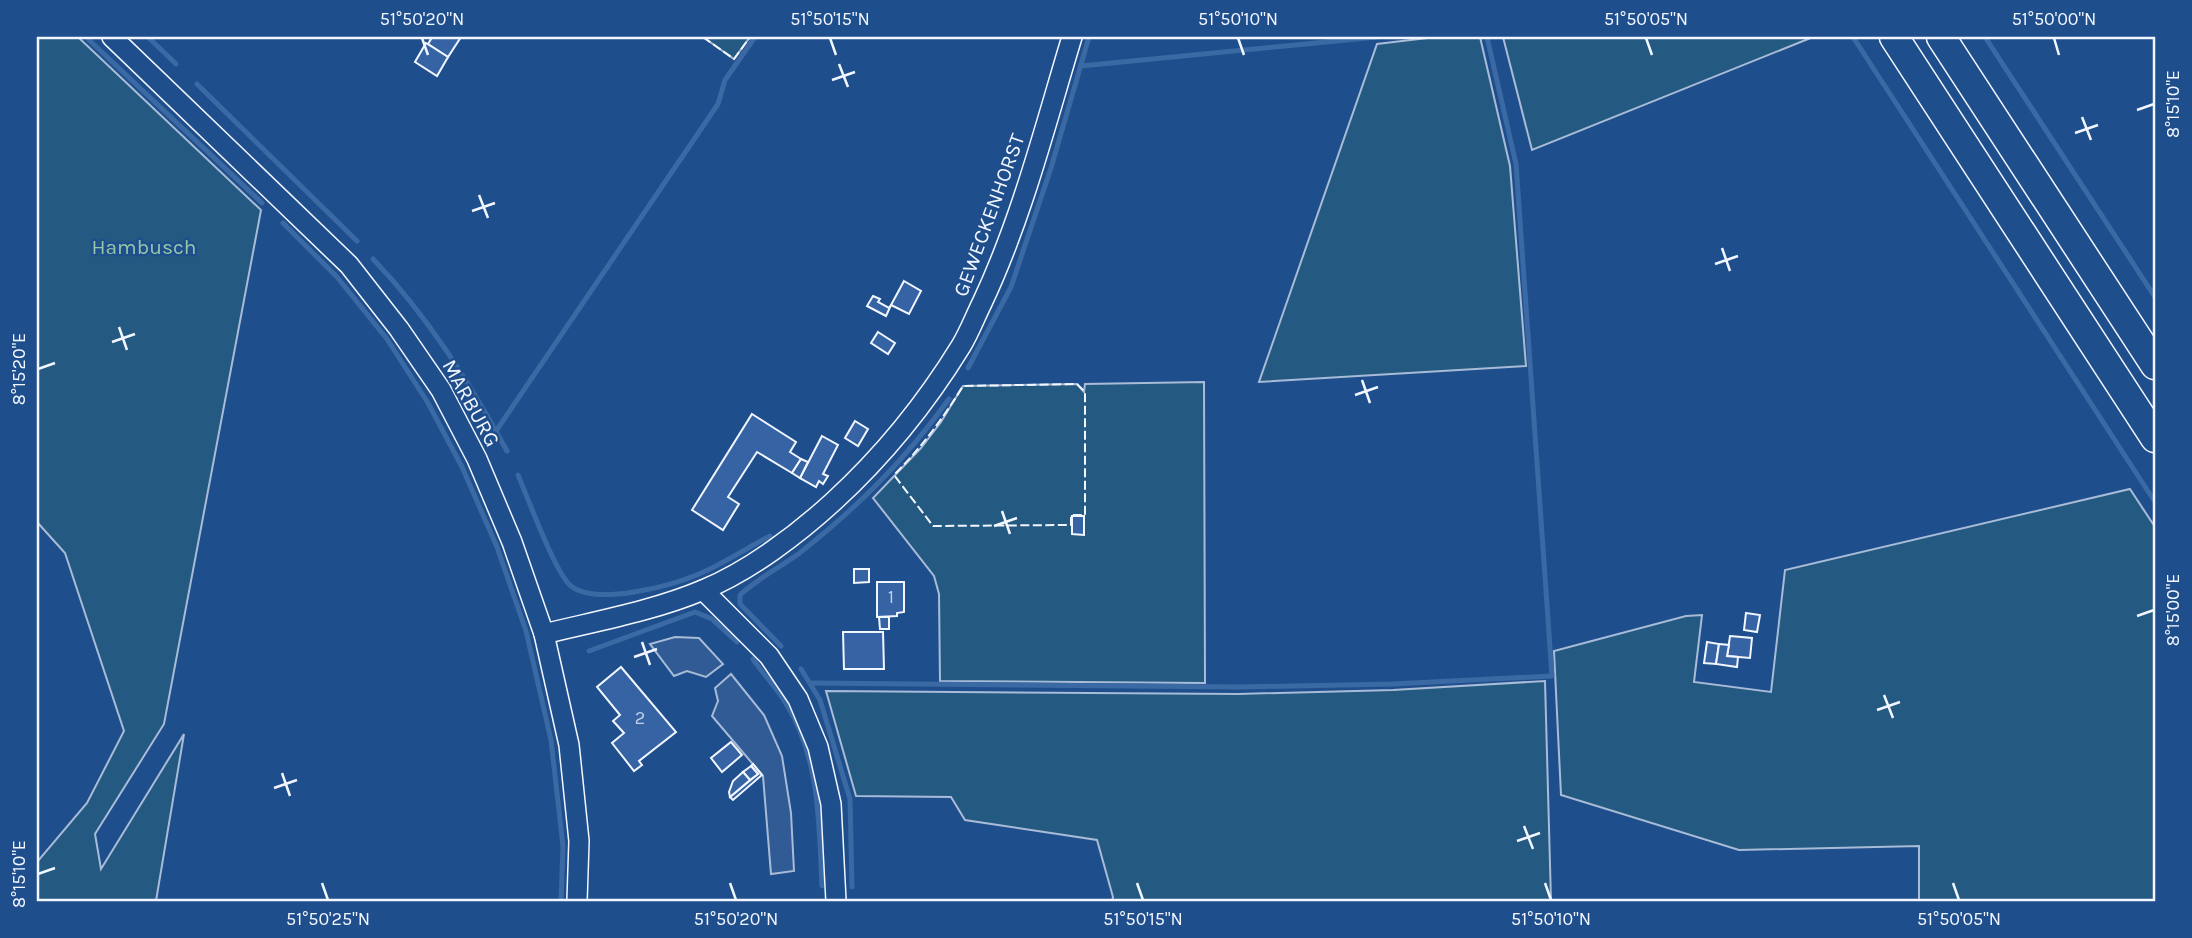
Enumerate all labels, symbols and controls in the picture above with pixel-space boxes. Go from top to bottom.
text: 51°50'20"N [380,8,464,30]
text: 51°50'15"N [790,8,870,30]
text: 51°50'10"N [1198,8,1278,30]
text: 51°50'05"N [1604,8,1688,30]
text: 51°50'00"N [2012,8,2096,30]
text: 8°15'10"E [2162,70,2184,138]
street label: GEWECKENHORST [948,130,1030,300]
park label: Hambusch [92,235,196,259]
text: 8°15'20"E [8,333,30,405]
street label: MARBURG [437,355,505,451]
text: 8°15'00"E [2162,574,2184,646]
house number: 1 [888,586,894,608]
house number: 2 [635,707,645,729]
text: 8°15'10"E [8,840,30,908]
text: 51°50'25"N [286,908,370,930]
text: 51°50'20"N [694,908,778,930]
text: 51°50'15"N [1103,908,1183,930]
text: 51°50'10"N [1511,908,1591,930]
text: 51°50'05"N [1917,908,2001,930]

